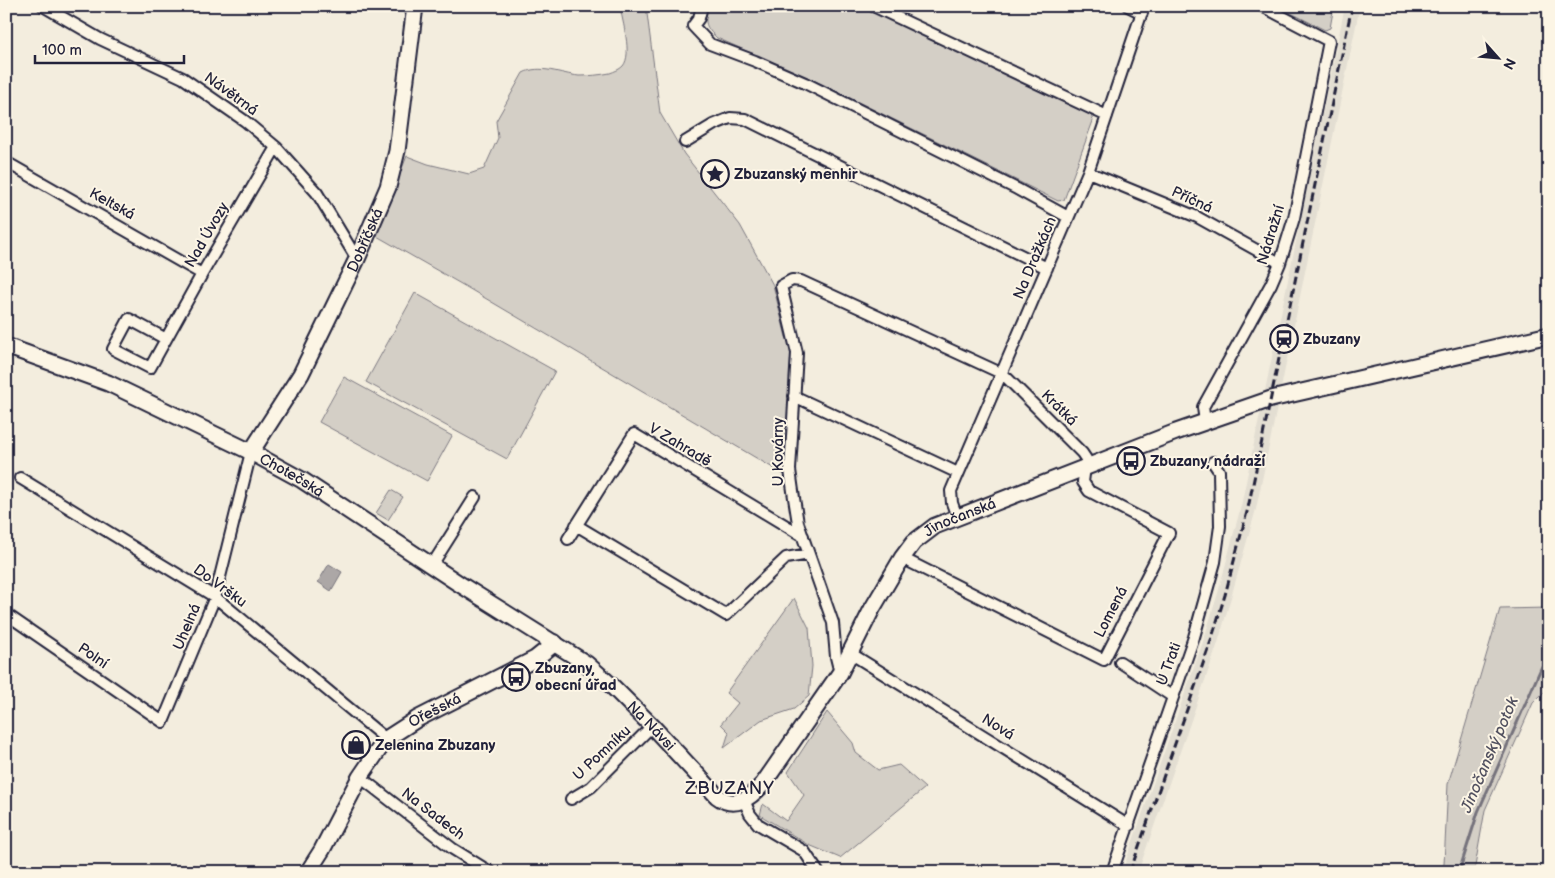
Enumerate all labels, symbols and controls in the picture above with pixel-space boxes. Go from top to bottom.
scale bar [35,32,184,64]
north arrow [1472,32,1522,82]
text: 100 m [42,41,82,60]
text: N [1499,55,1519,72]
street label: Návětrná [200,68,262,120]
place icon: Zbuzanský menhir [700,159,730,189]
place label: Zbuzanský menhir [734,165,859,184]
street label: Příčná [1168,182,1216,218]
street label: Keltská [86,184,138,224]
street label: Nad Úvozy [181,199,233,271]
street label: Nádražní [1253,202,1289,267]
street label: Dobříčská [343,205,387,275]
street label: Na Dražkách [1009,214,1061,302]
station icon: Zbuzany [1269,324,1299,354]
place label: Zbuzany [1303,330,1360,349]
street label: Krátká [1037,386,1081,430]
street label: U Kovárny [769,417,788,487]
street label: V Zahradě [645,419,715,471]
bus stop icon: Zbuzany, nádraží [1116,446,1146,476]
street label: Chotečská [256,449,327,501]
place label: Zbuzany, nádraží [1150,452,1265,471]
street label: Jinočanská [920,494,999,541]
street label: Do Vršku [190,560,250,612]
street label: Lomená [1090,583,1132,641]
street label: Uhelná [169,601,205,653]
street label: Polní [74,639,112,673]
street label: U Trati [1152,640,1186,688]
place label: Zbuzany, obecní úřad [535,659,617,695]
bus stop icon: Zbuzany, obecní úřad [501,662,531,692]
street label: Ořešská [405,689,464,732]
water label: Jinočanský potok [1457,693,1523,817]
street label: Na Návsi [623,697,680,755]
street label: Nová [978,710,1018,744]
street label: U Pomníku [569,721,635,785]
shop icon: Zelenina Zbuzany [341,730,371,760]
place label: Zelenina Zbuzany [375,736,496,755]
district label: ZBUZANY [684,778,775,799]
street label: Na Sadech [397,784,469,844]

